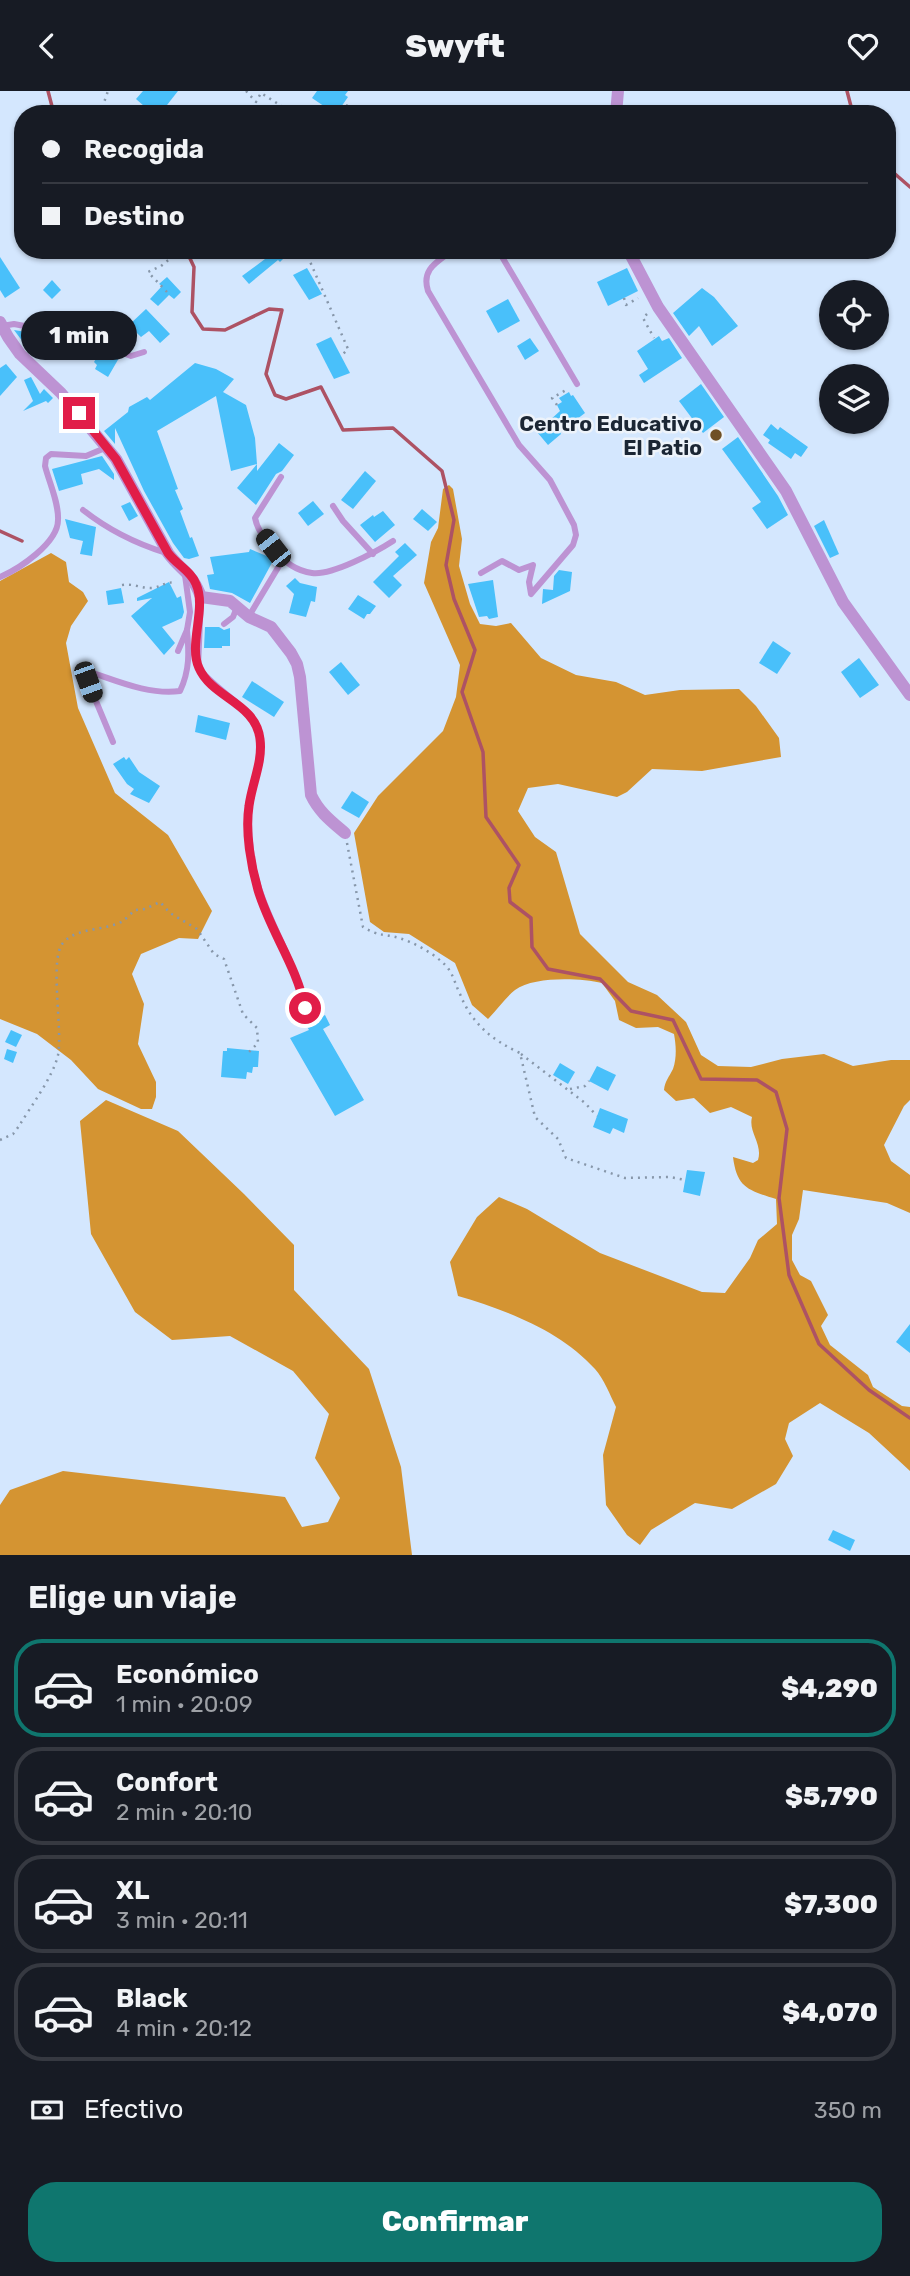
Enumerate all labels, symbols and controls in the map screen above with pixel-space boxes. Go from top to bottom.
icon: back [28,27,66,65]
text: Swyft [405,27,505,65]
icon: heart [844,27,882,65]
text: Recogida [84,134,204,165]
text: Destino [84,201,185,232]
map controls [819,280,889,434]
button: locate [819,280,889,350]
callout: 1 min [21,311,137,361]
text: 1 min [49,321,109,349]
button: layers [819,364,889,434]
route end [63,397,95,429]
place label: Centro Educativo El Patio [519,411,702,460]
marker: Centro Educativo El Patio [708,427,724,443]
car [252,525,295,571]
car [71,659,106,705]
route start [289,992,321,1024]
text: Elige un viaje [28,1578,237,1616]
icon: car [32,1657,95,1720]
text: Económico [116,1659,259,1690]
text: $4,290 [781,1673,878,1704]
text: 1 min · 20:09 [116,1690,253,1718]
icon: car [32,1765,95,1828]
text: Confort [116,1767,218,1798]
text: $5,790 [785,1781,878,1812]
text: 2 min · 20:10 [116,1798,252,1826]
icon: car [32,1873,95,1936]
text: XL [116,1875,149,1906]
text: $7,300 [784,1889,878,1920]
text: 3 min · 20:11 [116,1906,248,1934]
icon: car [32,1981,95,2044]
text: Black [116,1983,188,2014]
text: $4,070 [782,1997,878,2028]
text: 4 min · 20:12 [116,2014,252,2042]
icon: cash [28,2091,66,2129]
text: Efectivo [84,2094,183,2125]
text: 350 m [814,2096,882,2124]
button: Confirmar [28,2182,882,2262]

